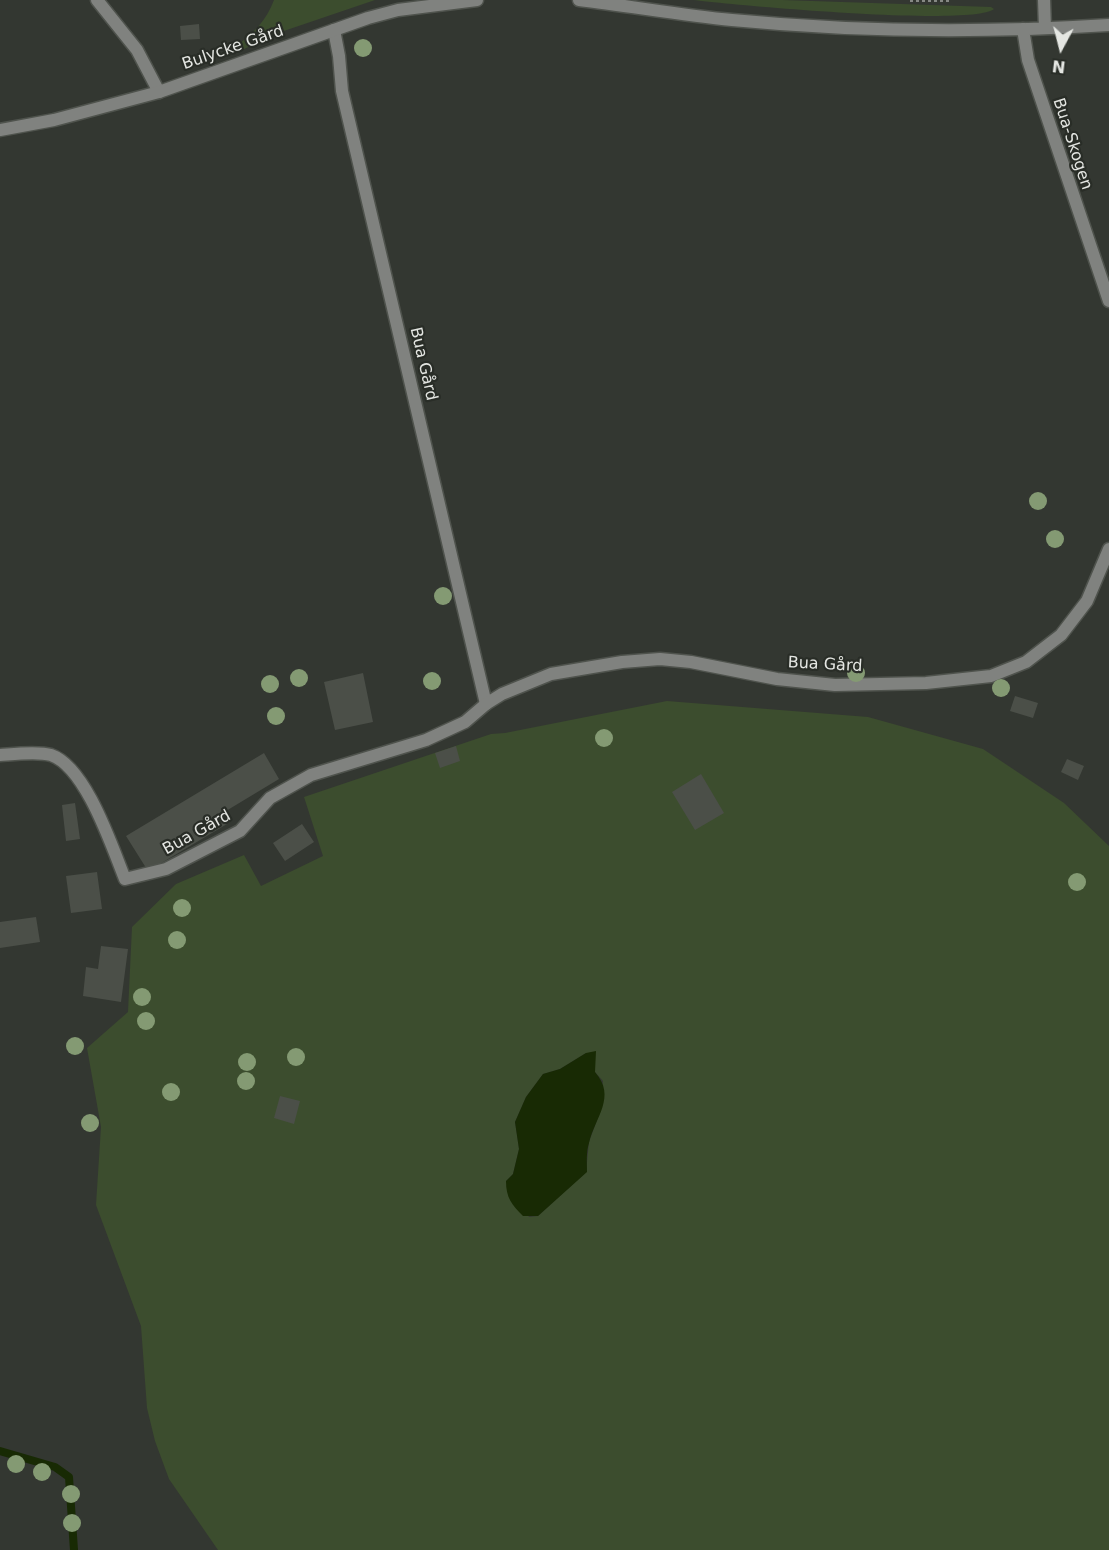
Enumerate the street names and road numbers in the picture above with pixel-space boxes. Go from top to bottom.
street label: Bulycke Gård [180,22,286,74]
street label: Bua-Skogen [1048,96,1096,192]
street label: Bua Gård [405,325,441,403]
street label: Bua Gård [787,653,863,677]
street label: Bua Gård [160,807,234,859]

